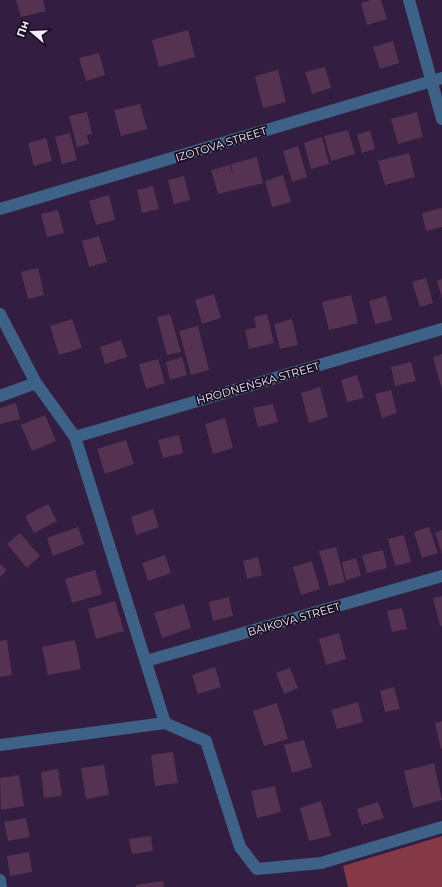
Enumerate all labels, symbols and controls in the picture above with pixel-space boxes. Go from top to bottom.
north arrow [12,12,52,52]
text: Пн [13,19,32,39]
street label: IZOTOVA STREET [174,123,269,165]
street label: HRODNENSKA STREET [195,359,322,407]
street label: BAIKOVA STREET [246,599,343,639]

